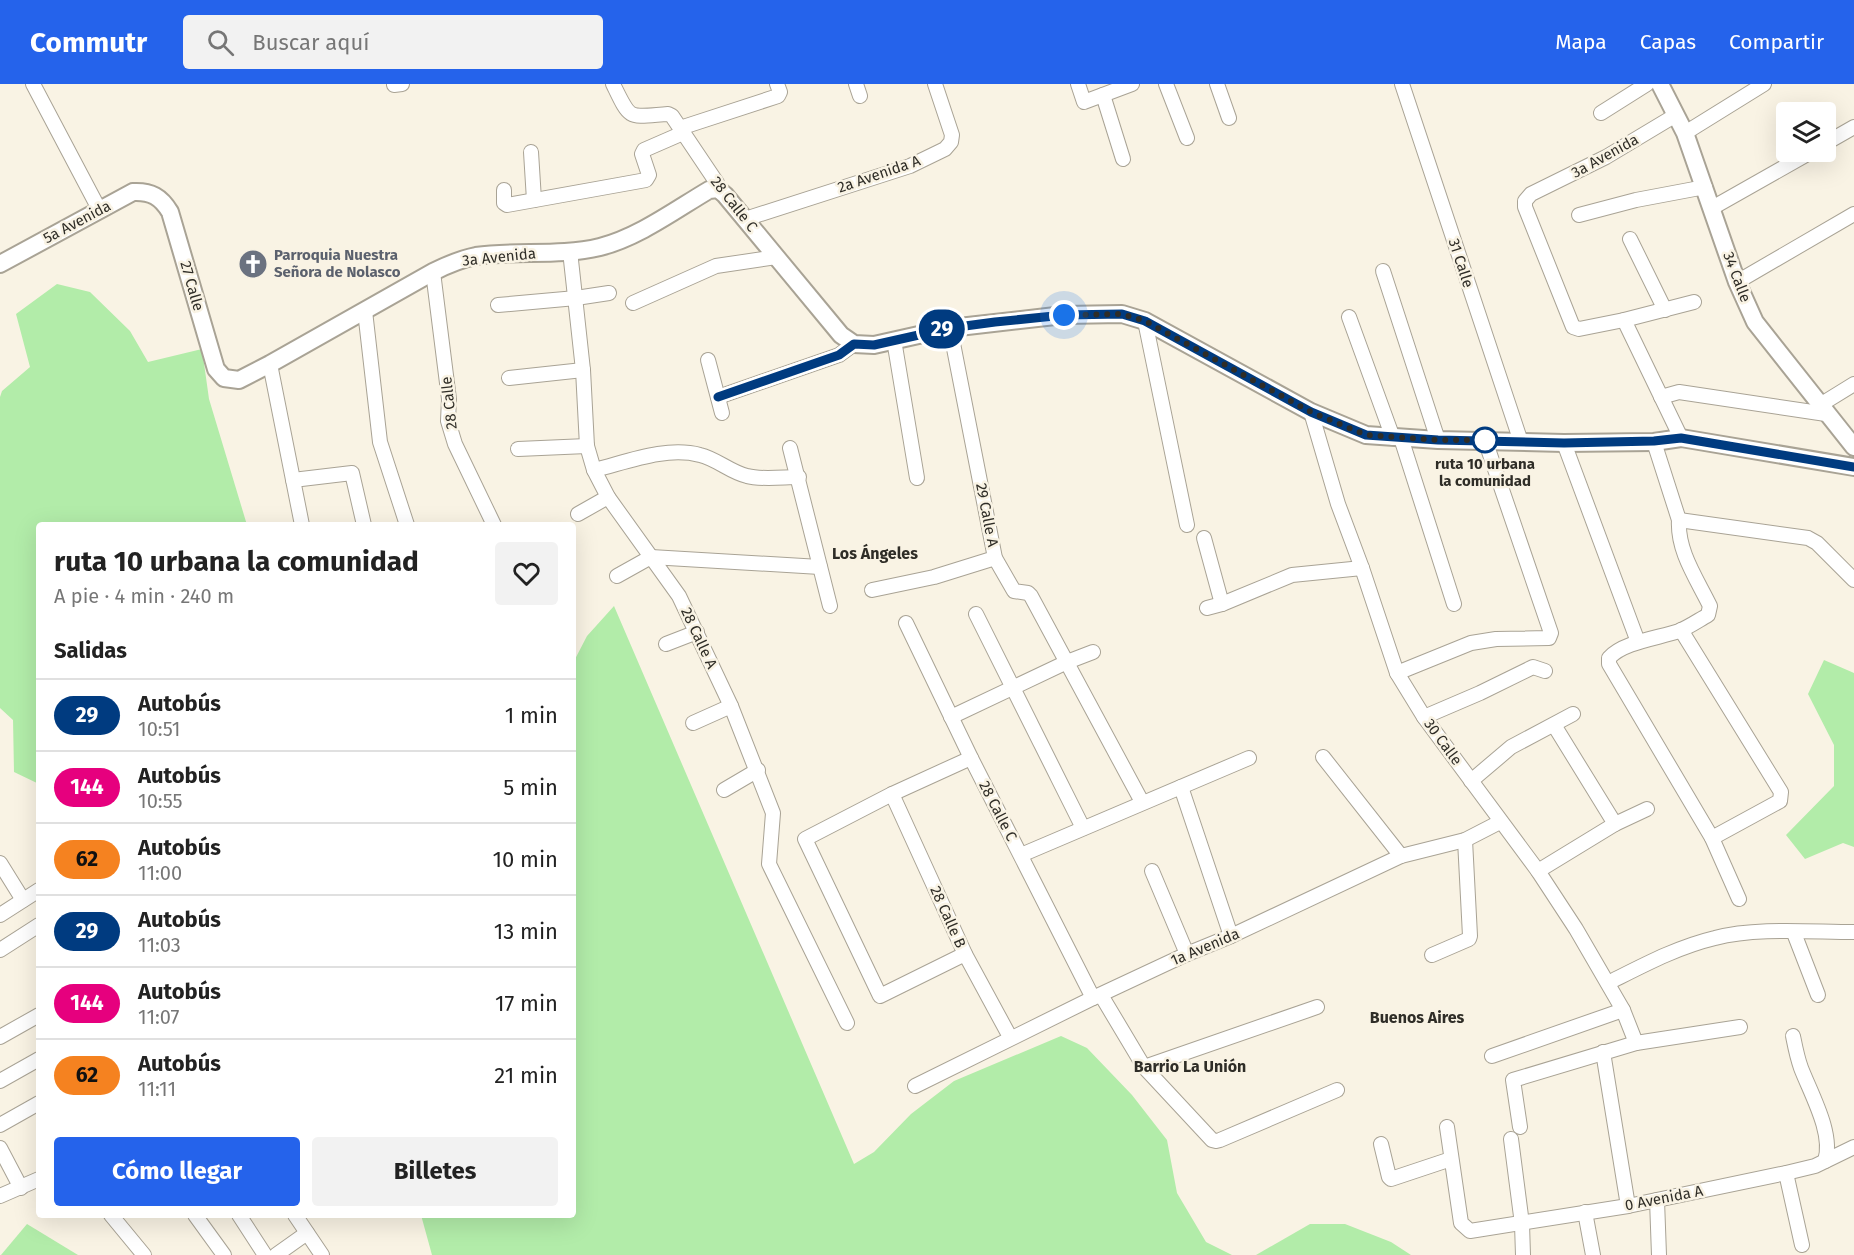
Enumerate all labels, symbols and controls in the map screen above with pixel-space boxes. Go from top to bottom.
search box [183,15,603,69]
text: Commutr [30,26,147,59]
icon: search [204,26,237,59]
text: Buscar aquí [252,29,369,56]
text: Mapa [1555,29,1607,55]
text: Capas [1640,29,1696,55]
text: Compartir [1729,29,1824,55]
map controls [1776,102,1836,162]
button: layers [1776,102,1836,162]
street label: 3a Avenida [1568,130,1642,182]
street label: 2a Avenida A [835,151,923,197]
street label: 28 Calle C [707,173,762,236]
street label: 5a Avenida [40,197,114,247]
street label: 31 Calle [1445,236,1477,290]
street label: 3a Avenida [461,244,537,270]
place label: Parroquia Nuestra Señora de Nolasco [274,246,401,281]
church icon: Parroquia Nuestra Señora de Nolasco [237,248,269,280]
street label: 34 Calle [1719,249,1755,305]
street label: 27 Calle [176,259,208,313]
your location [1049,300,1079,330]
line badge: 29 [915,310,969,348]
text: 29 [931,316,953,342]
street label: 28 Calle [437,376,461,430]
marker: ruta 10 urbana la comunidad [1472,427,1498,453]
place label: ruta 10 urbana la comunidad [1435,455,1535,490]
street label: 29 Calle A [972,481,1002,549]
button: heart [495,542,558,605]
district label: Los Ángeles [832,543,918,563]
text: ruta 10 urbana la comunidad [54,545,419,578]
text: A pie · 4 min · 240 m [54,584,234,608]
street label: 28 Calle A [677,605,721,672]
text: Salidas [54,637,127,664]
text: Autobús [138,690,221,717]
text: 29 [76,702,98,728]
text: 1 min [505,702,558,729]
street label: 30 Calle [1420,715,1466,769]
text: 10:51 [138,717,180,741]
text: Autobús [138,762,221,789]
text: 144 [70,774,104,800]
text: 5 min [503,774,558,801]
street label: 28 Calle C [975,778,1021,845]
text: 10:55 [138,789,183,813]
text: Autobús [138,834,221,861]
text: 62 [76,846,98,872]
text: 10 min [492,846,558,873]
text: 11:00 [138,861,182,885]
street label: 28 Calle B [926,883,970,951]
text: Autobús [138,906,221,933]
text: 29 [76,918,98,944]
text: 13 min [494,918,558,945]
street label: 1a Avenida [1168,924,1242,970]
text: 11:03 [138,933,181,957]
text: Autobús [138,978,221,1005]
text: 144 [70,990,104,1016]
text: 17 min [495,990,558,1017]
text: 11:07 [138,1005,179,1029]
district label: Buenos Aires [1370,1008,1464,1027]
text: Autobús [138,1050,221,1077]
district label: Barrio La Unión [1134,1057,1246,1076]
text: 62 [76,1062,98,1088]
text: 21 min [494,1062,558,1089]
text: 11:11 [138,1077,176,1101]
button: Cómo llegar [54,1137,300,1206]
button: Billetes [312,1137,558,1206]
street label: 0 Avenida A [1623,1182,1705,1214]

